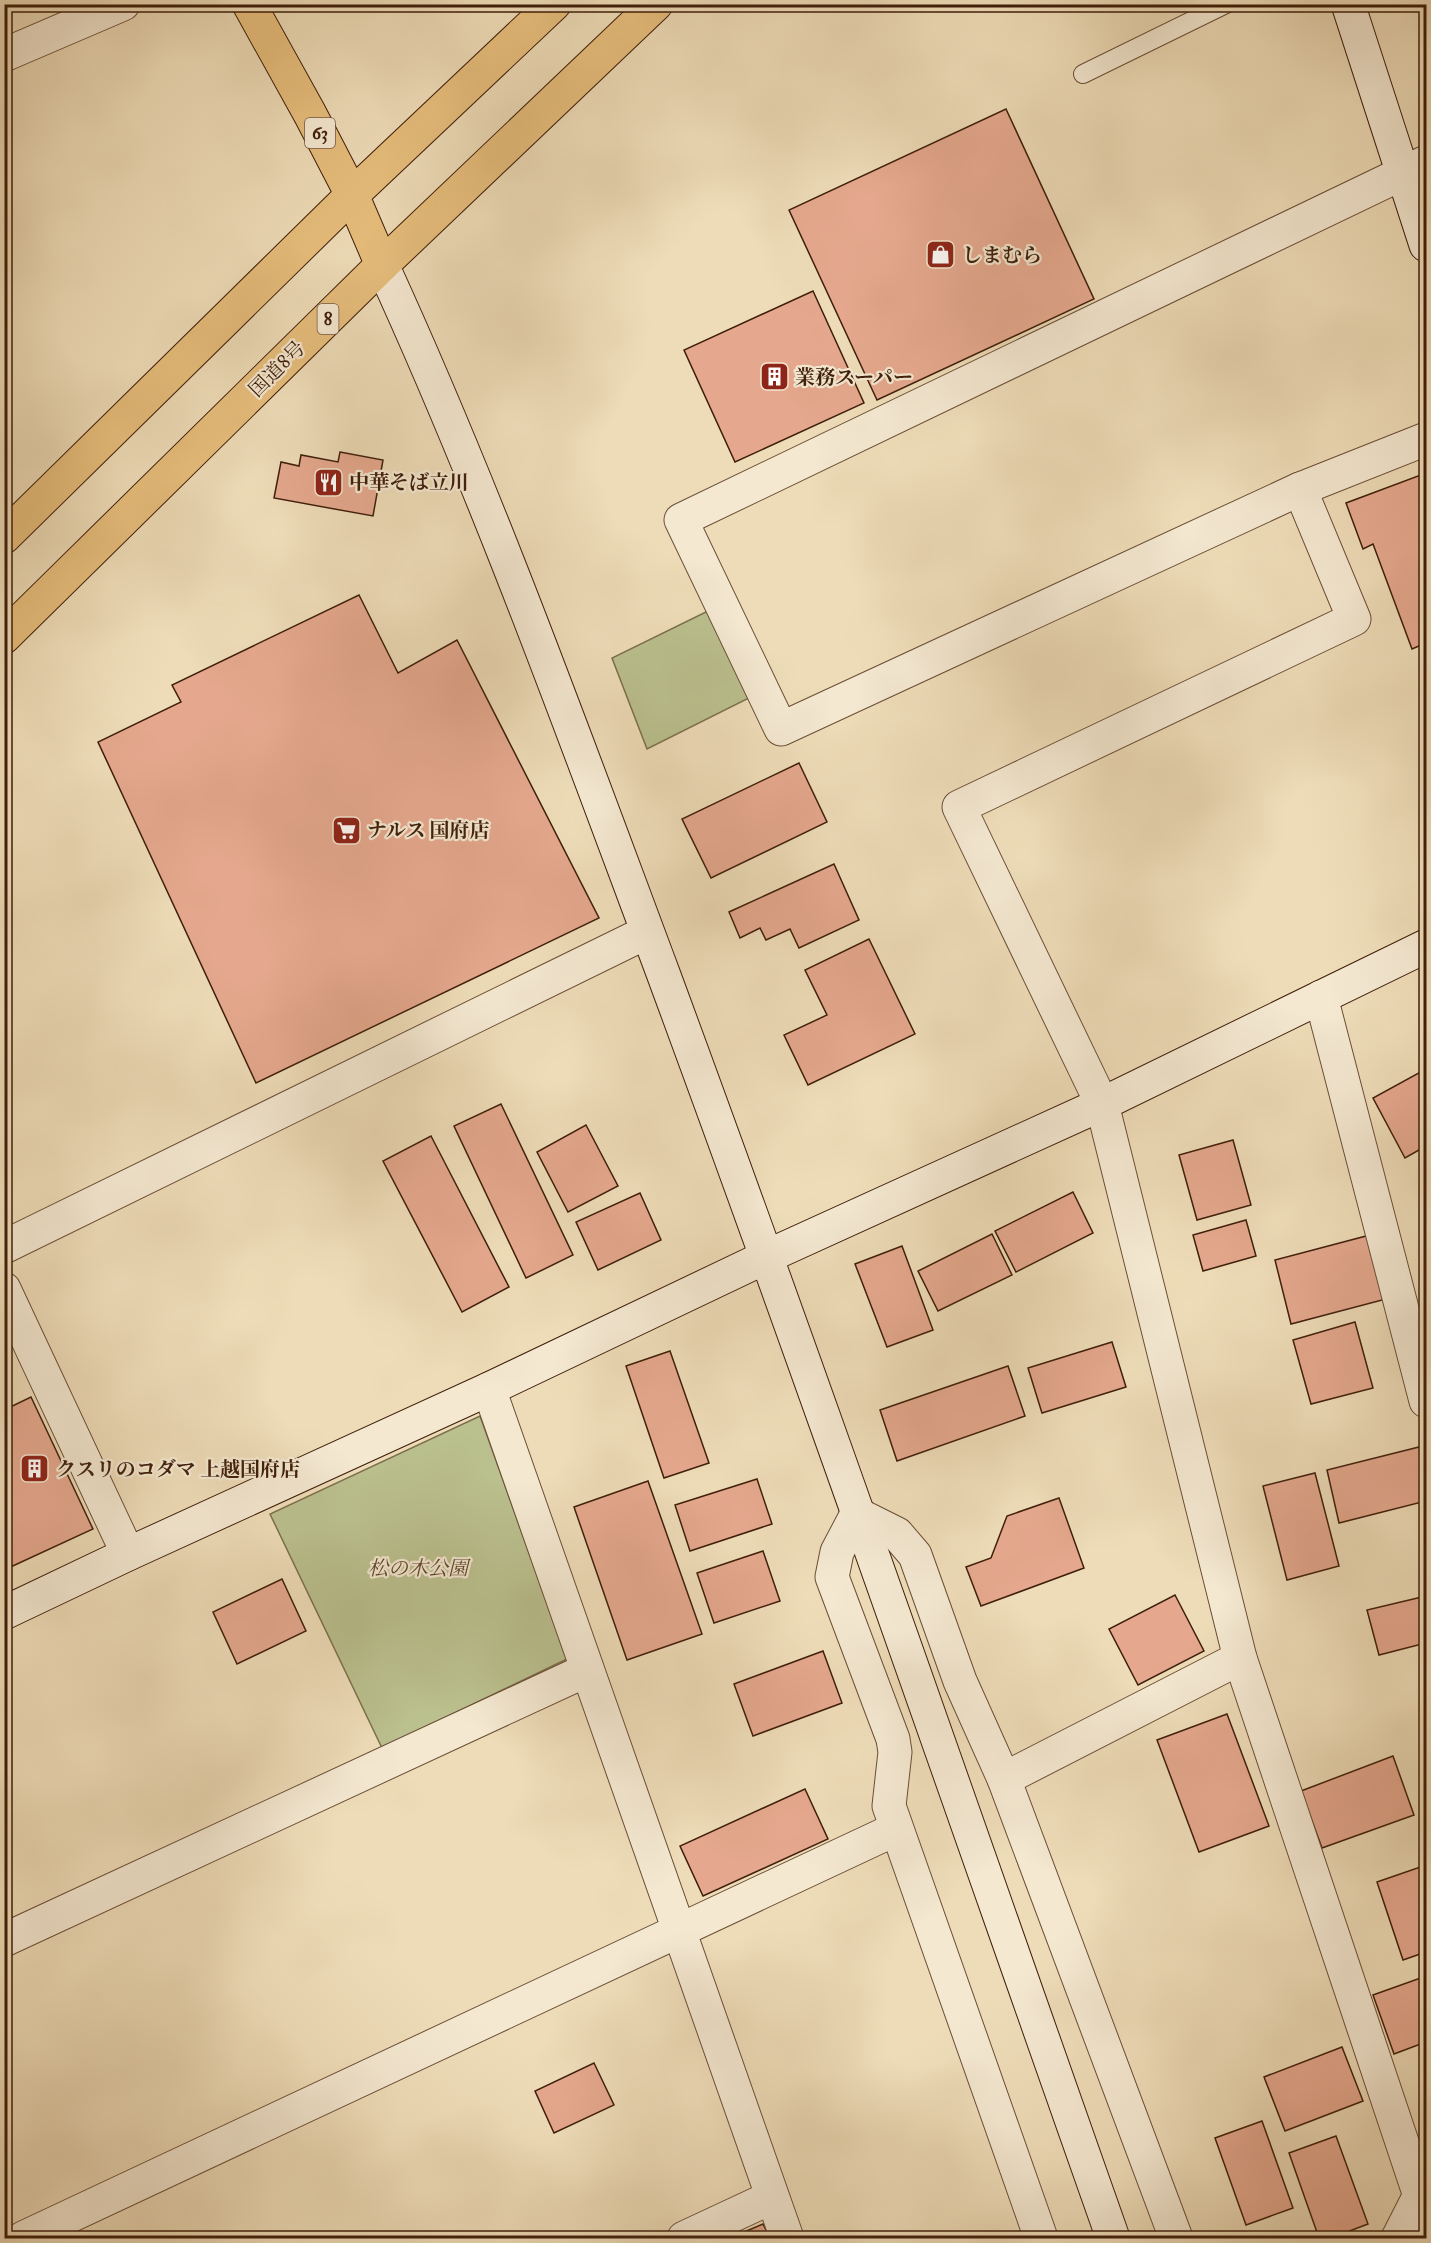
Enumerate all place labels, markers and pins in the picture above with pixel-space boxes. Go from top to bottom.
shop icon: しまむら [925,239,957,271]
place label: しまむら [962,243,1042,268]
building icon: 業務スーパー [758,361,790,393]
place label: 業務スーパー [795,365,913,390]
restaurant icon: 中華そば立川 [312,466,344,498]
place label: 中華そば立川 [349,470,469,495]
supermarket icon: ナルス 国府店 [330,814,362,846]
place label: ナルス 国府店 [367,818,490,843]
building icon: クスリのコダマ 上越国府店 [19,1453,51,1485]
place label: クスリのコダマ 上越国府店 [56,1457,300,1482]

